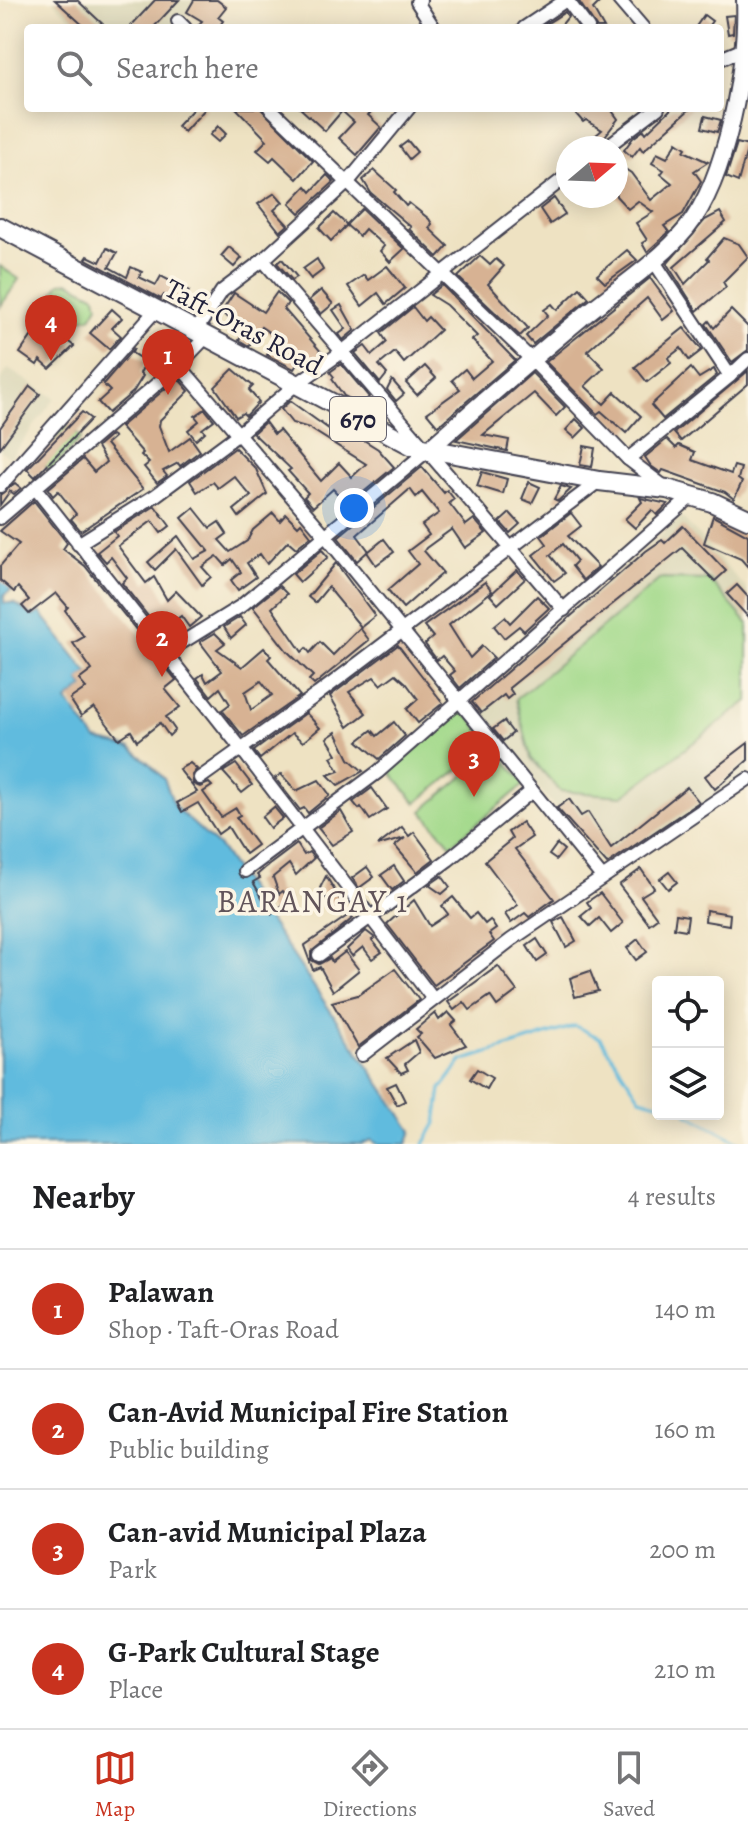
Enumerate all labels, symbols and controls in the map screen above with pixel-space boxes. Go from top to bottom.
search box [24,24,724,112]
icon: search [52,46,96,90]
text: Search here [116,48,259,88]
north arrow [556,136,628,208]
street label: Taft-Oras Road [158,269,330,385]
pin: 4 [25,295,77,361]
pin: 1 [142,329,194,395]
road number: 670 [330,397,386,441]
your location [334,488,374,528]
pin: 2 [136,611,188,677]
pin: 3 [448,731,500,797]
district label: BARANGAY 1 [217,879,409,923]
map controls [652,976,724,1120]
button: locate [652,976,724,1048]
button: layers [652,1048,724,1120]
text: Nearby [32,1173,135,1220]
text: 4 results [628,1179,716,1214]
text: Palawan [108,1272,214,1312]
text: 1 [53,1292,63,1327]
text: 140 m [655,1292,716,1327]
text: Shop · Taft-Oras Road [108,1312,339,1347]
text: Can-Avid Municipal Fire Station [108,1392,508,1432]
text: 2 [52,1412,64,1447]
text: 160 m [654,1412,716,1447]
text: Public building [108,1432,269,1467]
text: Can-avid Municipal Plaza [108,1512,427,1552]
text: 3 [52,1532,64,1567]
text: 200 m [649,1532,716,1567]
text: Park [108,1552,157,1587]
text: G-Park Cultural Stage [108,1632,380,1672]
text: 4 [52,1652,64,1687]
text: 210 m [654,1652,716,1687]
text: Place [108,1672,163,1707]
tab: Map [93,1746,137,1824]
tab: Directions [323,1746,417,1824]
tab: Saved [603,1746,655,1824]

